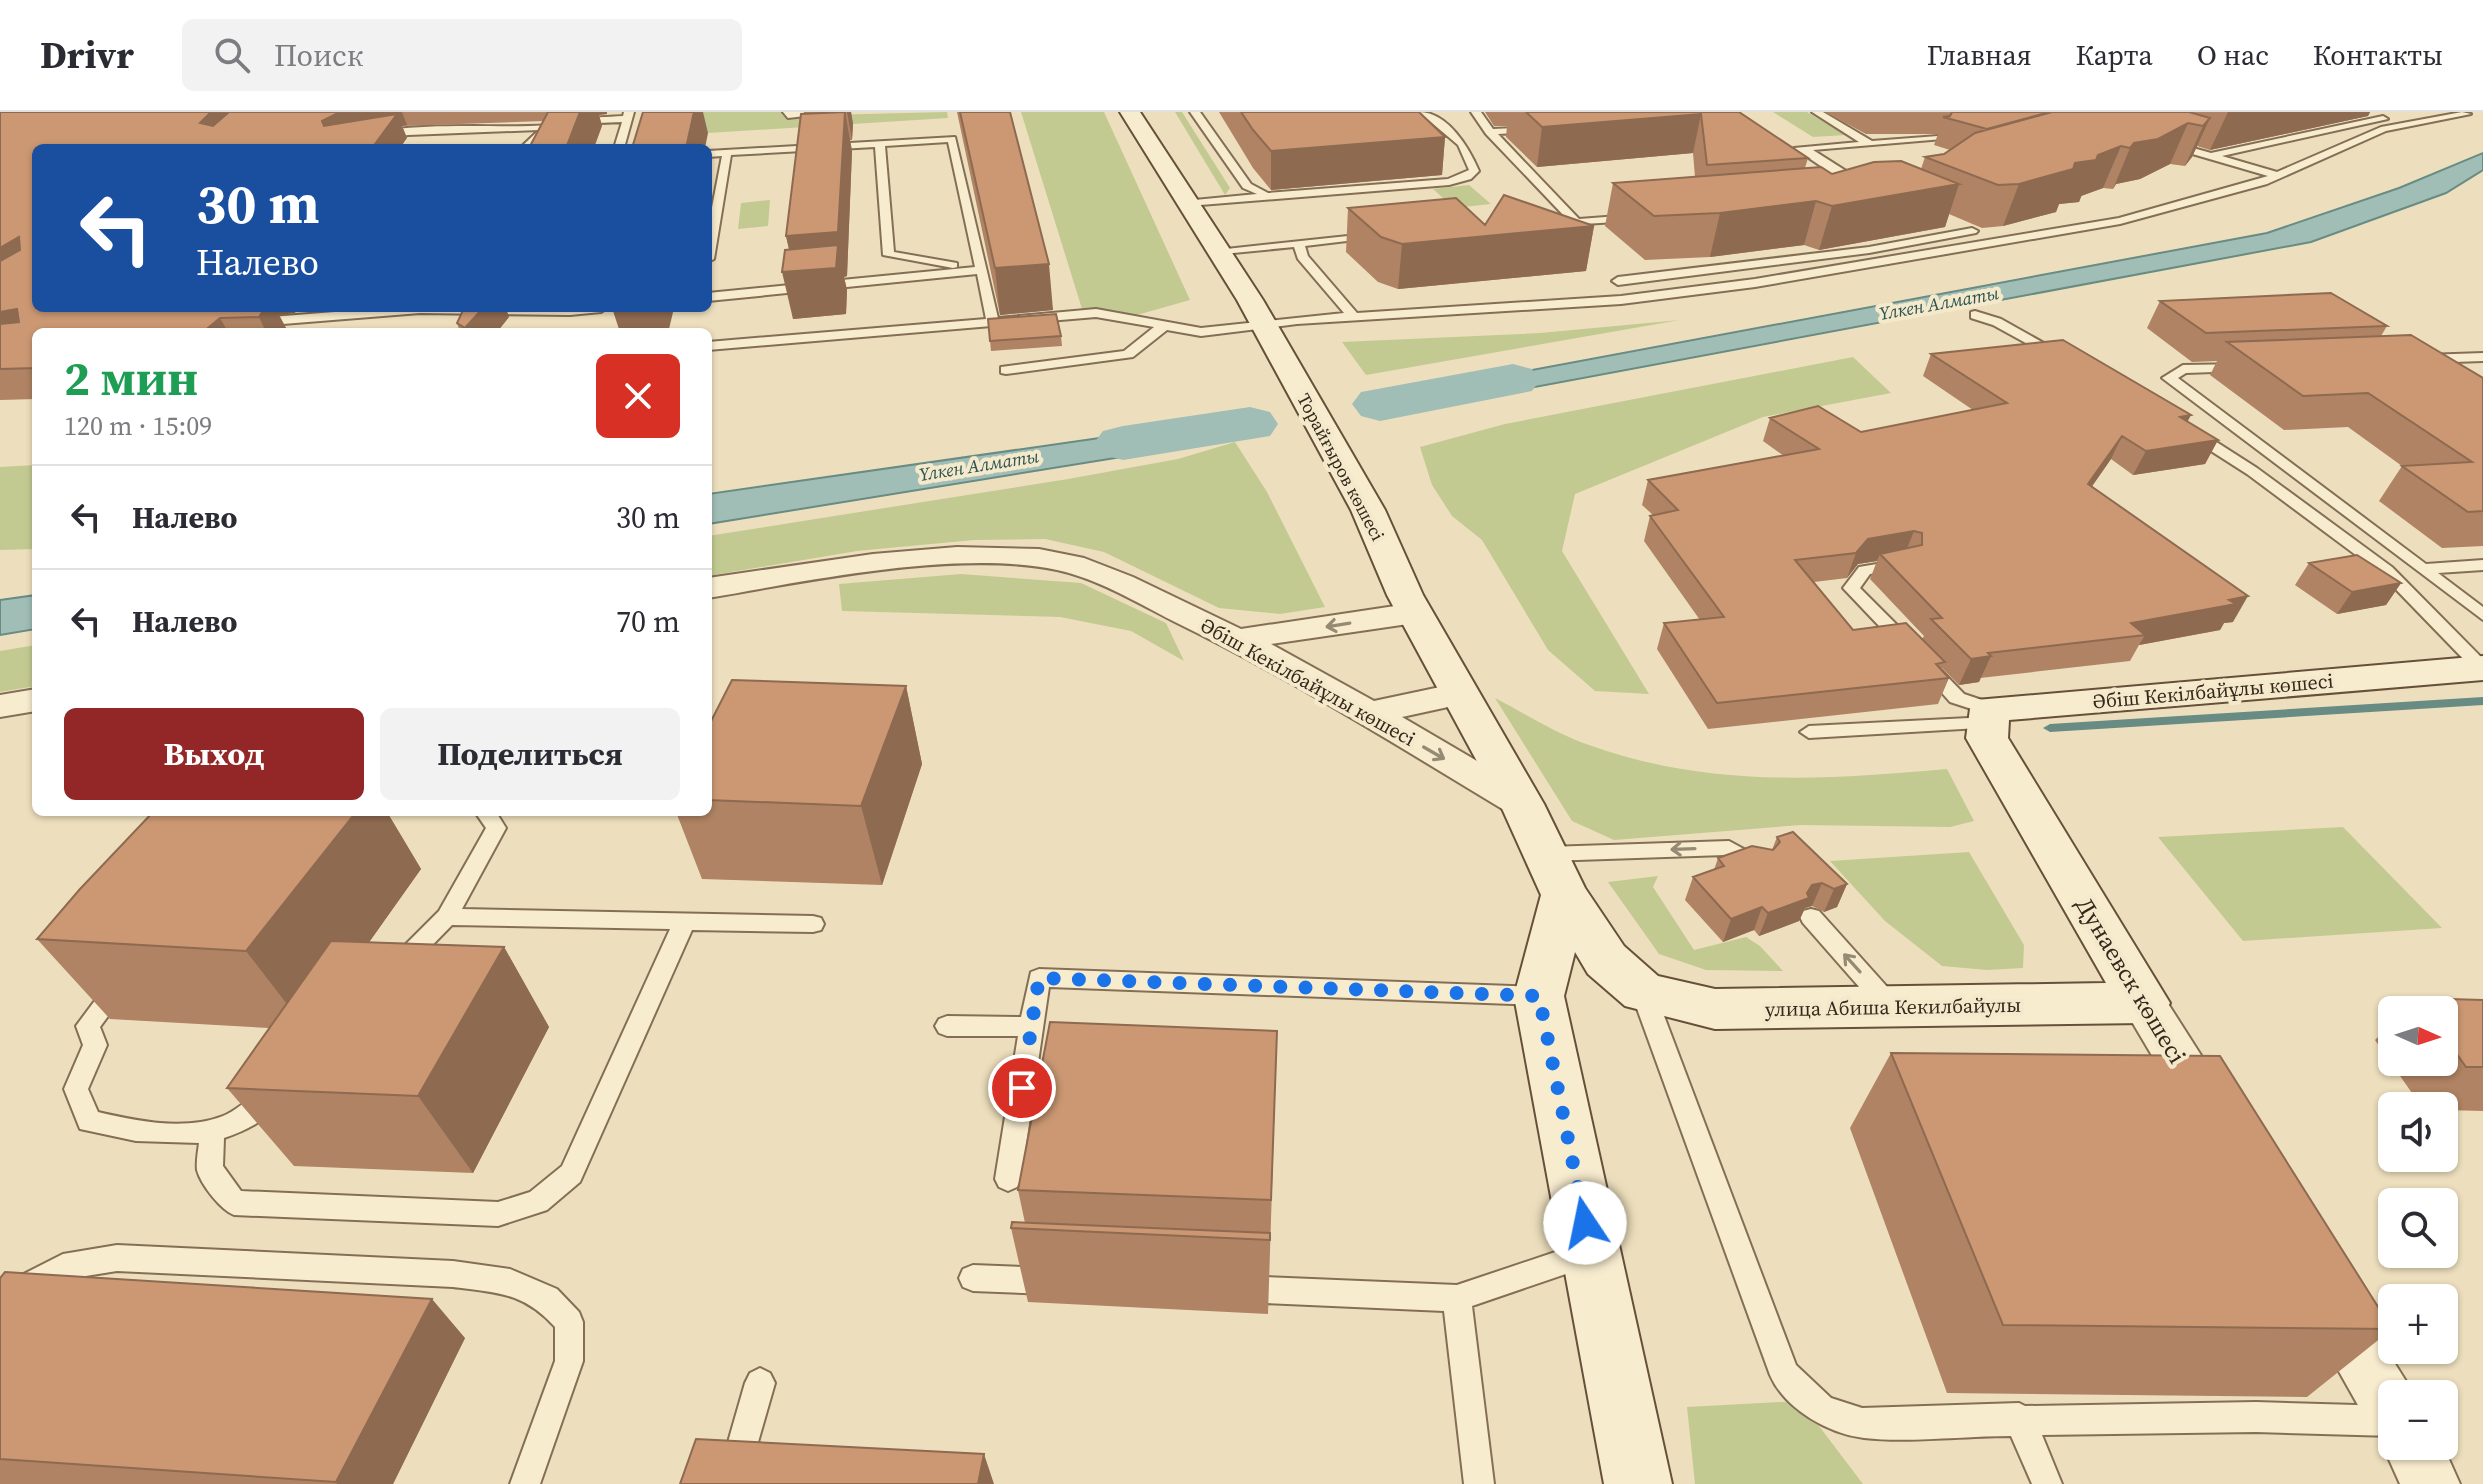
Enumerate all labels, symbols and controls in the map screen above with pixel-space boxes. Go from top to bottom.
search box [182,19,742,91]
text: Drivr [40,29,134,81]
icon: search [210,33,254,77]
text: Поиск [274,35,363,76]
text: Главная [1927,36,2032,74]
text: Карта [2076,36,2153,74]
text: О нас [2197,36,2269,74]
text: Контакты [2313,36,2443,74]
text: 30 m [196,165,319,242]
icon: left [64,176,168,280]
text: Налево [196,238,319,287]
water label: Үлкен Алматы [1877,280,2001,326]
text: 2 мин [64,345,198,411]
button: close [596,354,680,438]
street label: Торайғыров көшесі [1292,389,1390,545]
text: 120 m · 15:09 [64,408,212,444]
water label: Үлкен Алматы [917,443,1041,487]
icon: left [64,495,108,539]
text: Налево [132,497,237,538]
text: 30 m [616,497,680,538]
icon: left [64,599,108,643]
text: Налево [132,601,237,642]
text: 70 m [616,601,680,642]
street label: Әбіш Кекілбайұлы көшесі [1196,611,1420,753]
one-way arrow [1326,618,1351,633]
street label: Әбіш Кекілбайұлы көшесі [2091,667,2335,715]
button: Выход [64,708,364,800]
button: Поделиться [380,708,680,800]
one-way arrow [1422,745,1445,761]
one-way arrow [1670,842,1697,857]
street label: Дунаевск көшесі [2068,891,2194,1069]
one-way arrow [1842,953,1861,973]
street label: улица Абиша Кекилбайулы [1765,991,2021,1023]
north arrow [2378,996,2458,1076]
map controls [2378,996,2458,1460]
pin [988,1054,1056,1122]
icon: arrive [1000,1066,1044,1110]
button: sound [2378,1092,2458,1172]
position arrow [1543,1181,1627,1265]
button: search [2378,1188,2458,1268]
button: + [2378,1284,2458,1364]
button: − [2378,1380,2458,1460]

